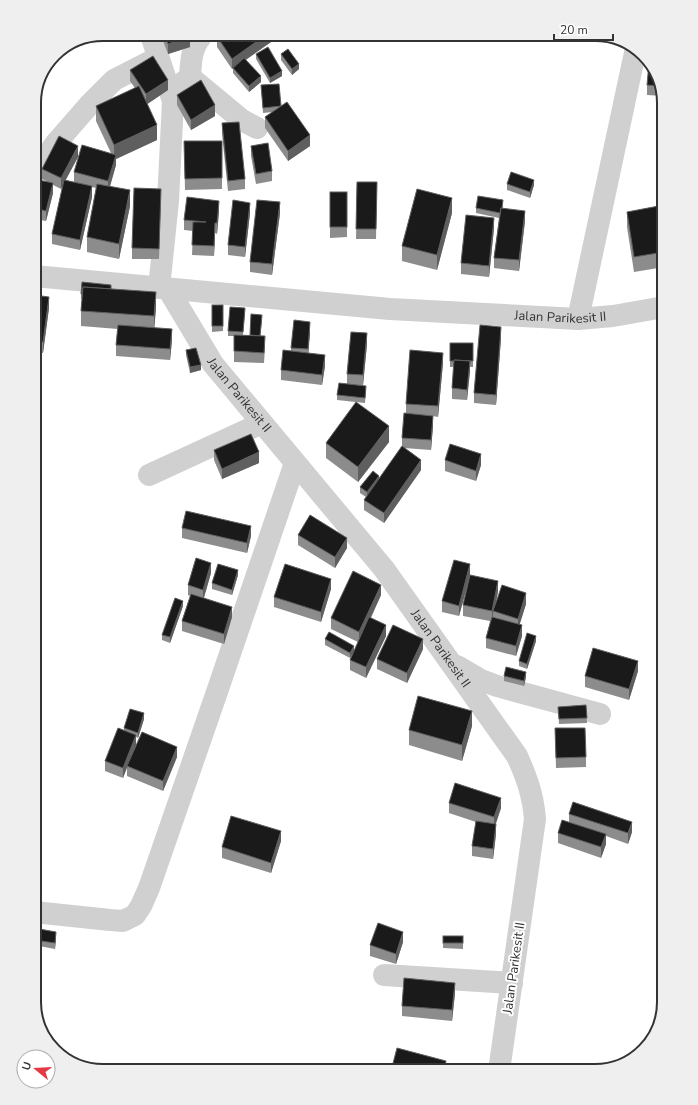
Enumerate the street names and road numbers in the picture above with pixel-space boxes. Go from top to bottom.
street label: Jalan Parikesit II [513,307,607,328]
street label: Jalan Parikesit II [202,354,275,436]
street label: Jalan Parikesit II [406,605,475,691]
street label: Jalan Parikesit II [499,921,529,1016]

